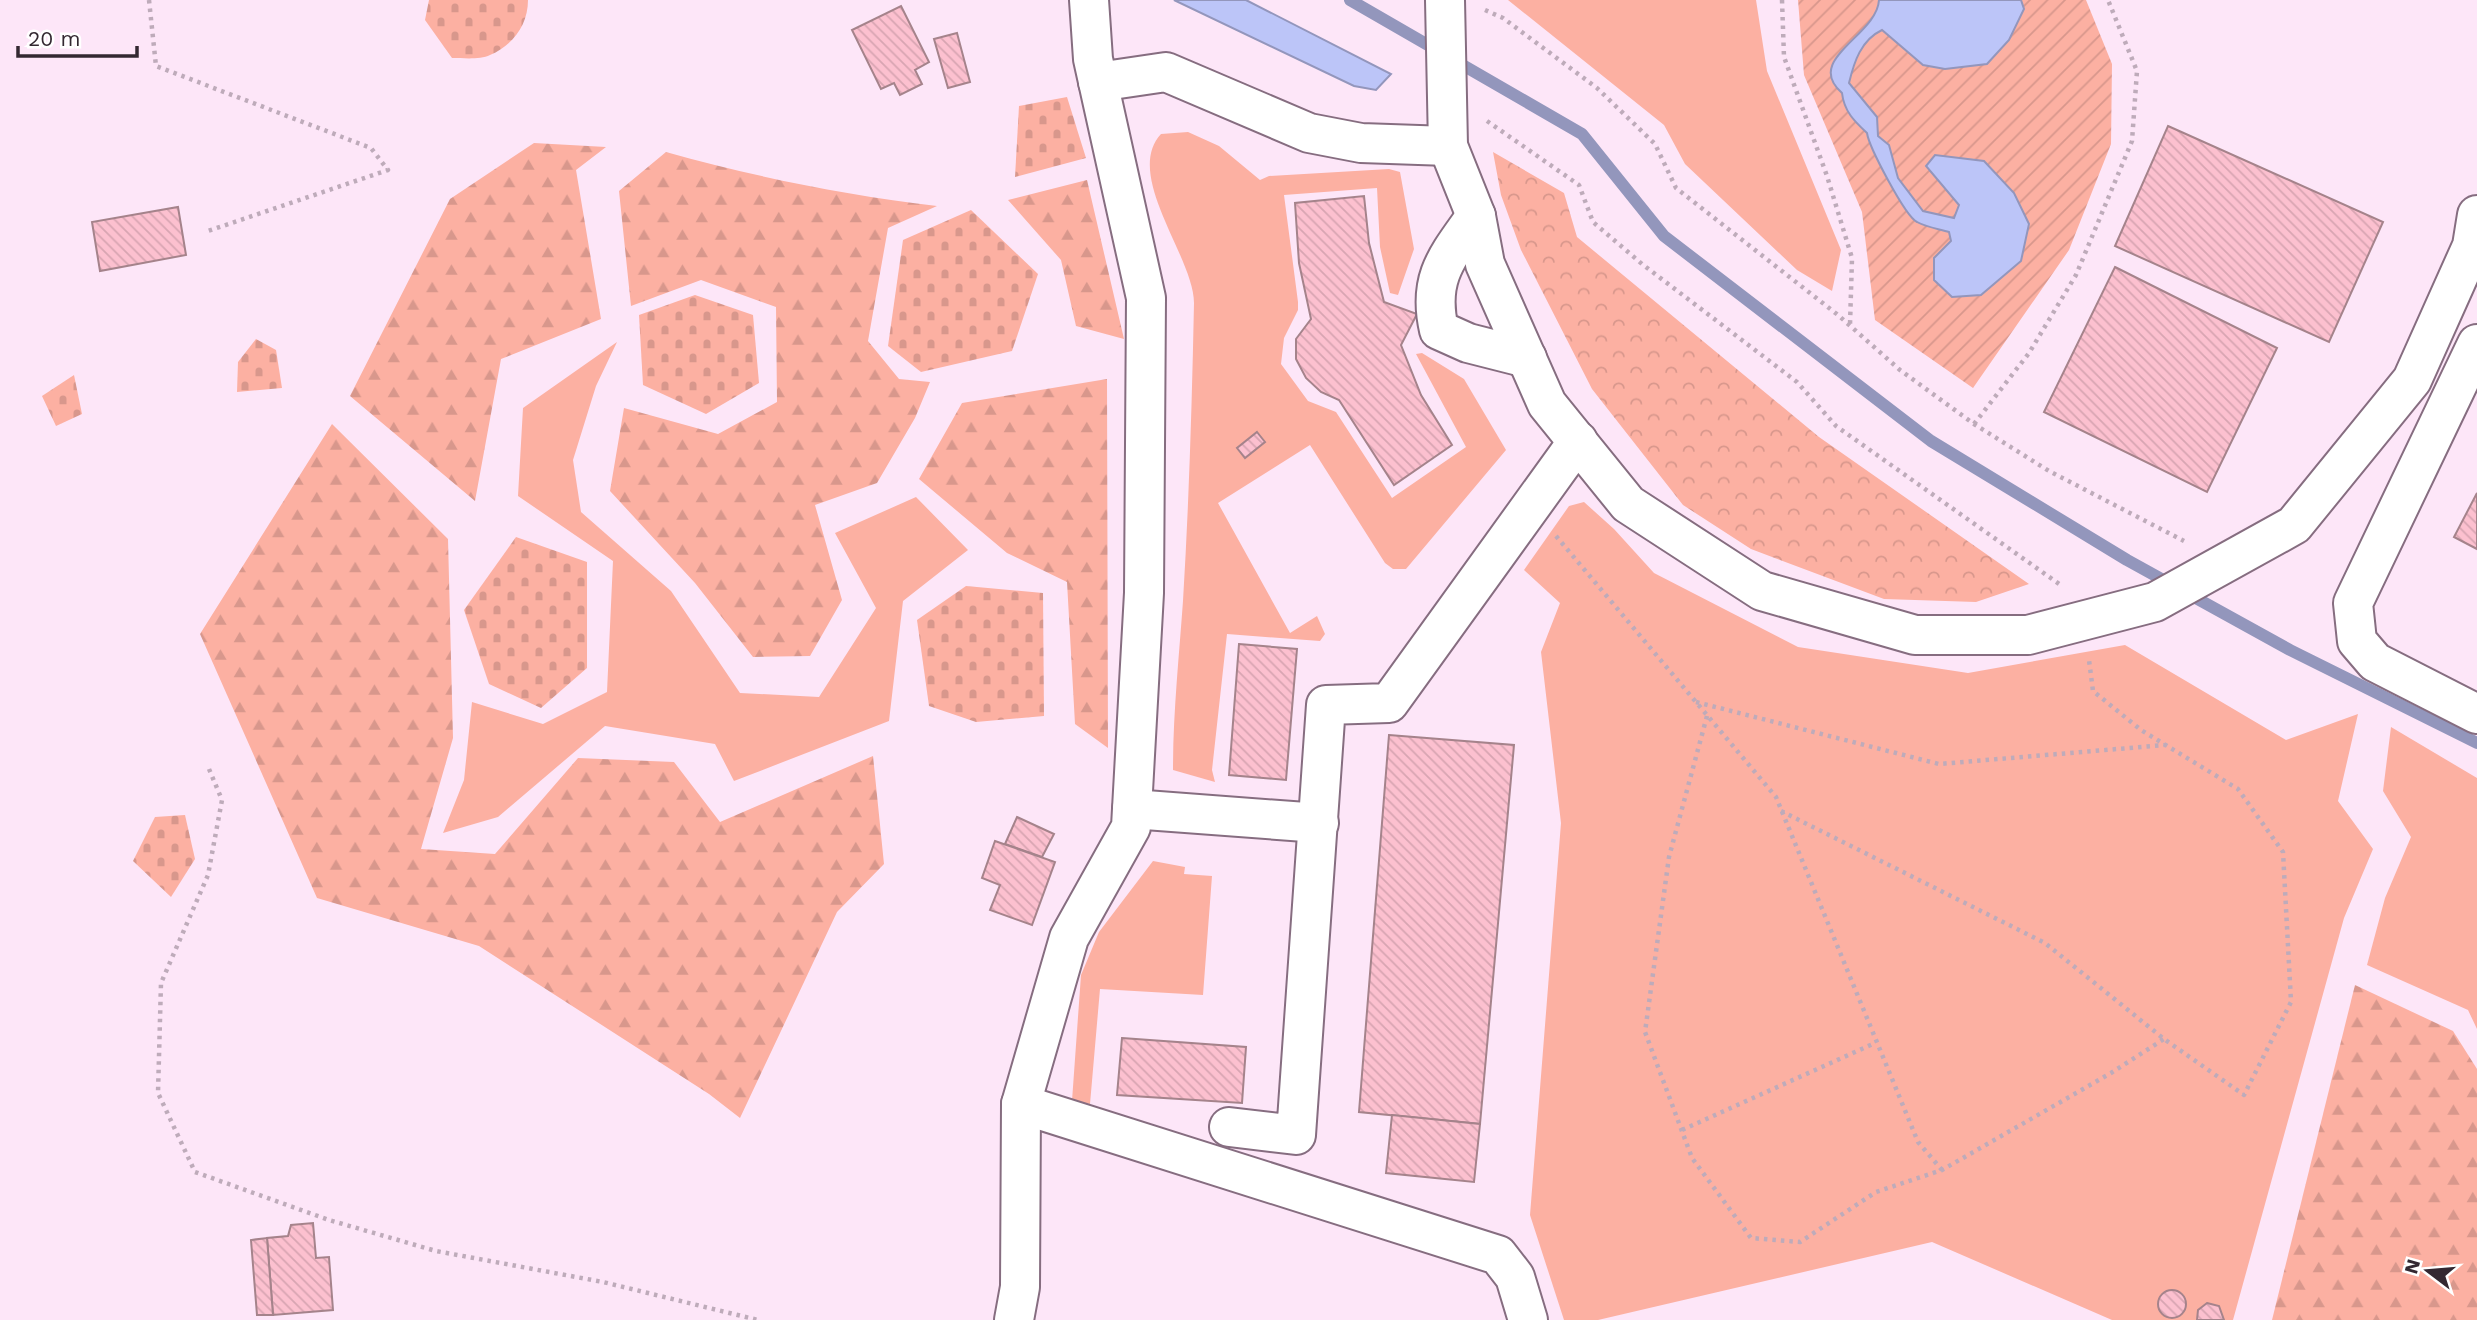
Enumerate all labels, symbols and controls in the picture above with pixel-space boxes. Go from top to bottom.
scale bar [18,14,136,58]
text: 20 m [28,26,80,51]
north arrow [2393,1236,2463,1306]
text: N [2399,1257,2425,1276]

